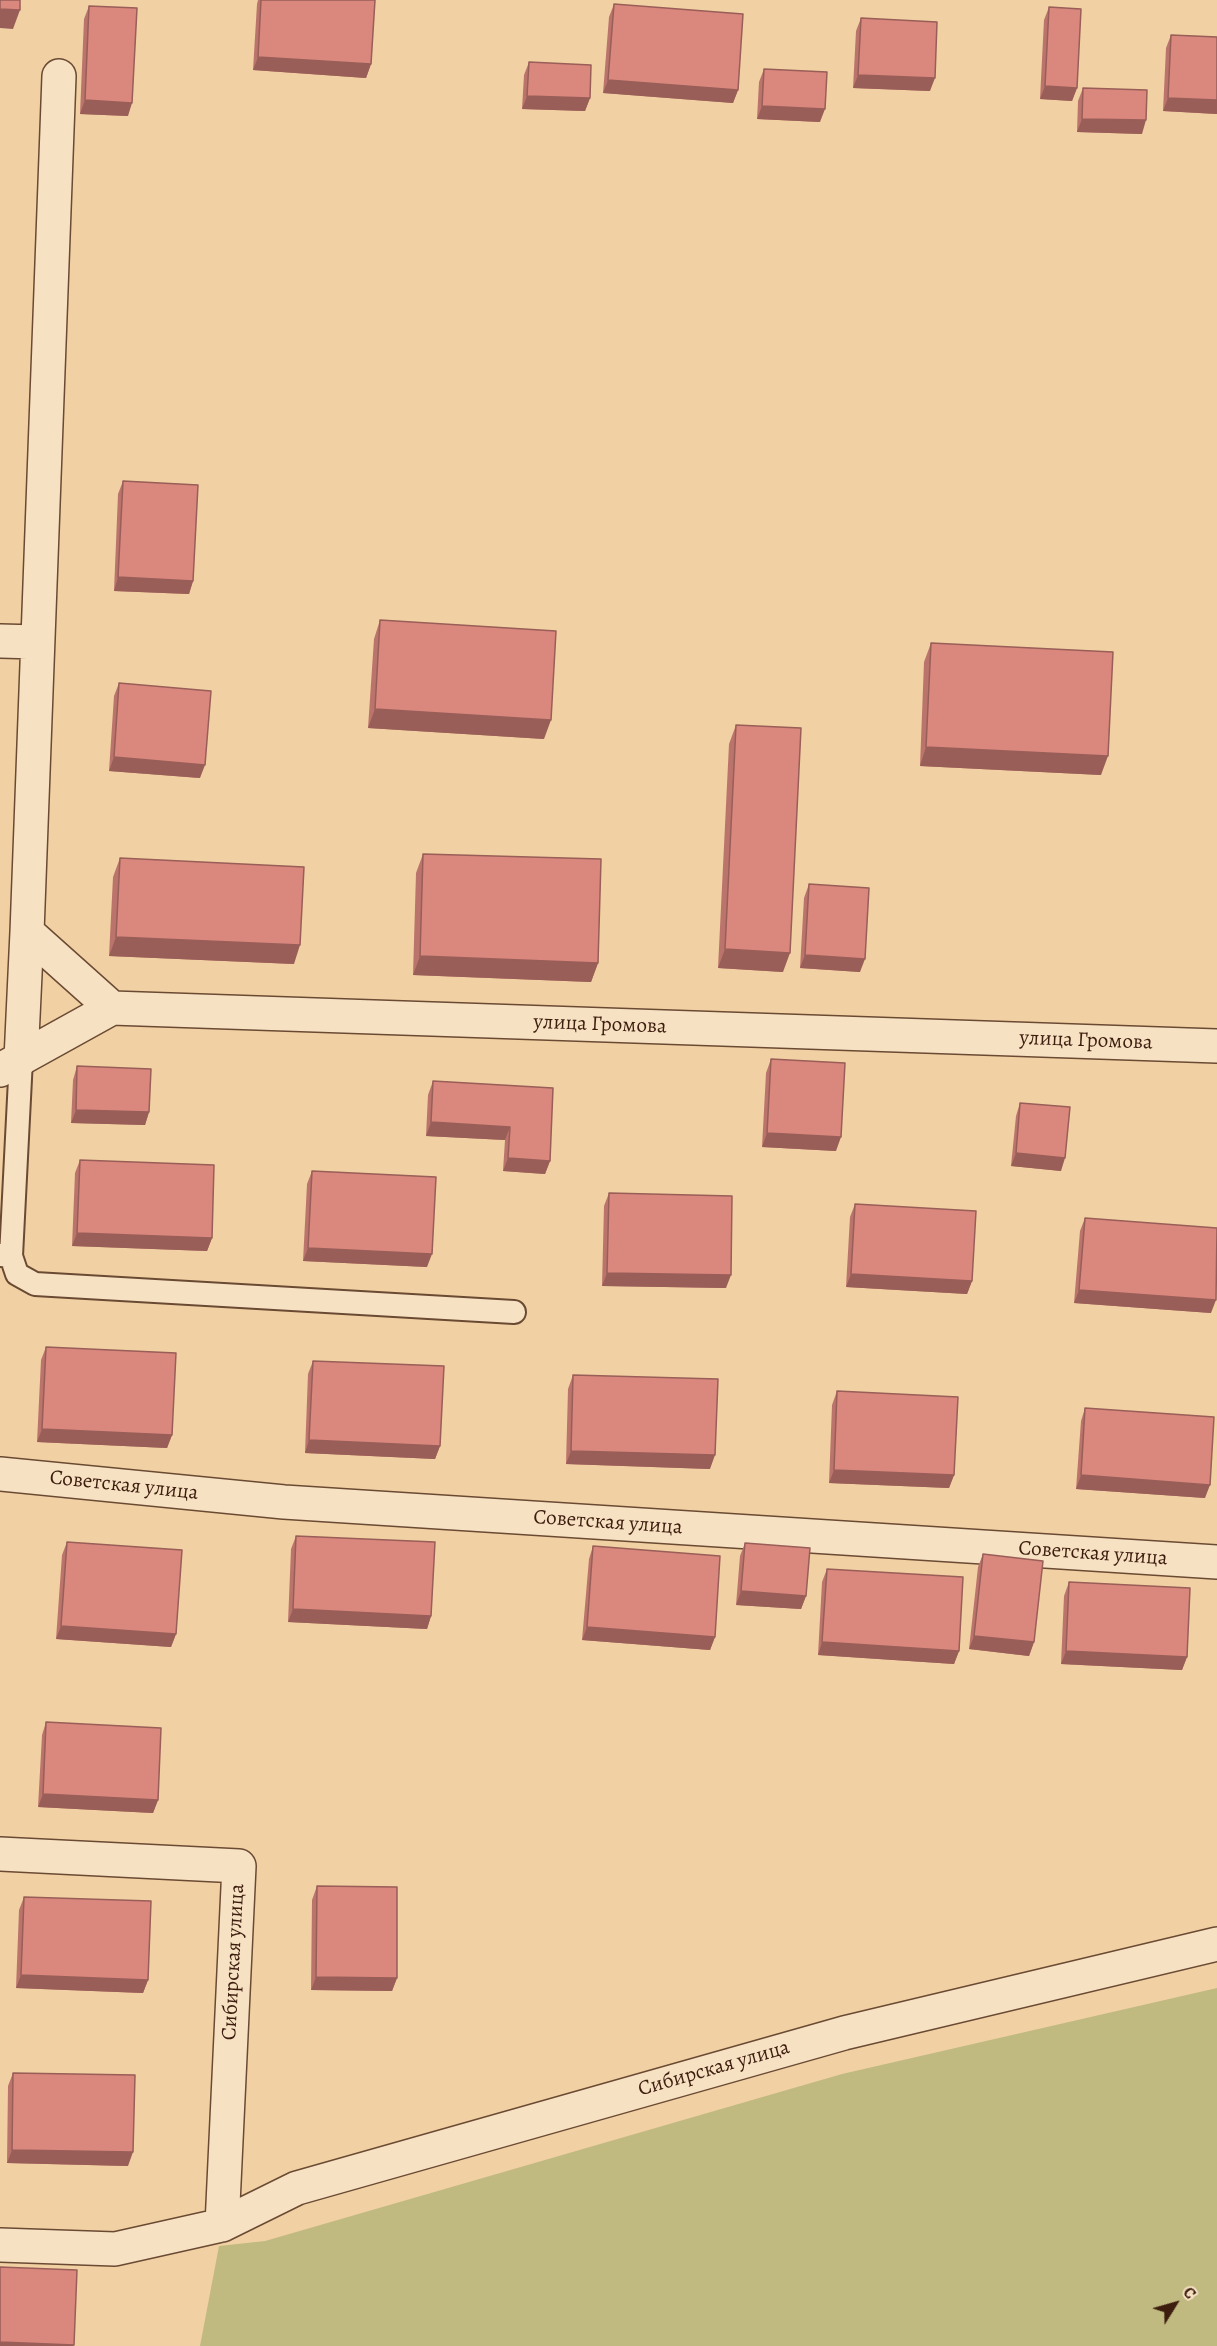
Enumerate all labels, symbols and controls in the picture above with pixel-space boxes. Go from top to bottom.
street label: улица Громова [533,1010,667,1040]
street label: улица Громова [1019,1026,1153,1056]
street label: Советская улица [48,1466,200,1506]
street label: Советская улица [533,1505,683,1541]
street label: Советская улица [1018,1536,1168,1572]
street label: Сибирская улица [217,1883,251,2041]
street label: Сибирская улица [635,2035,793,2103]
north arrow [1145,2274,1205,2334]
text: С [1178,2283,1201,2304]

